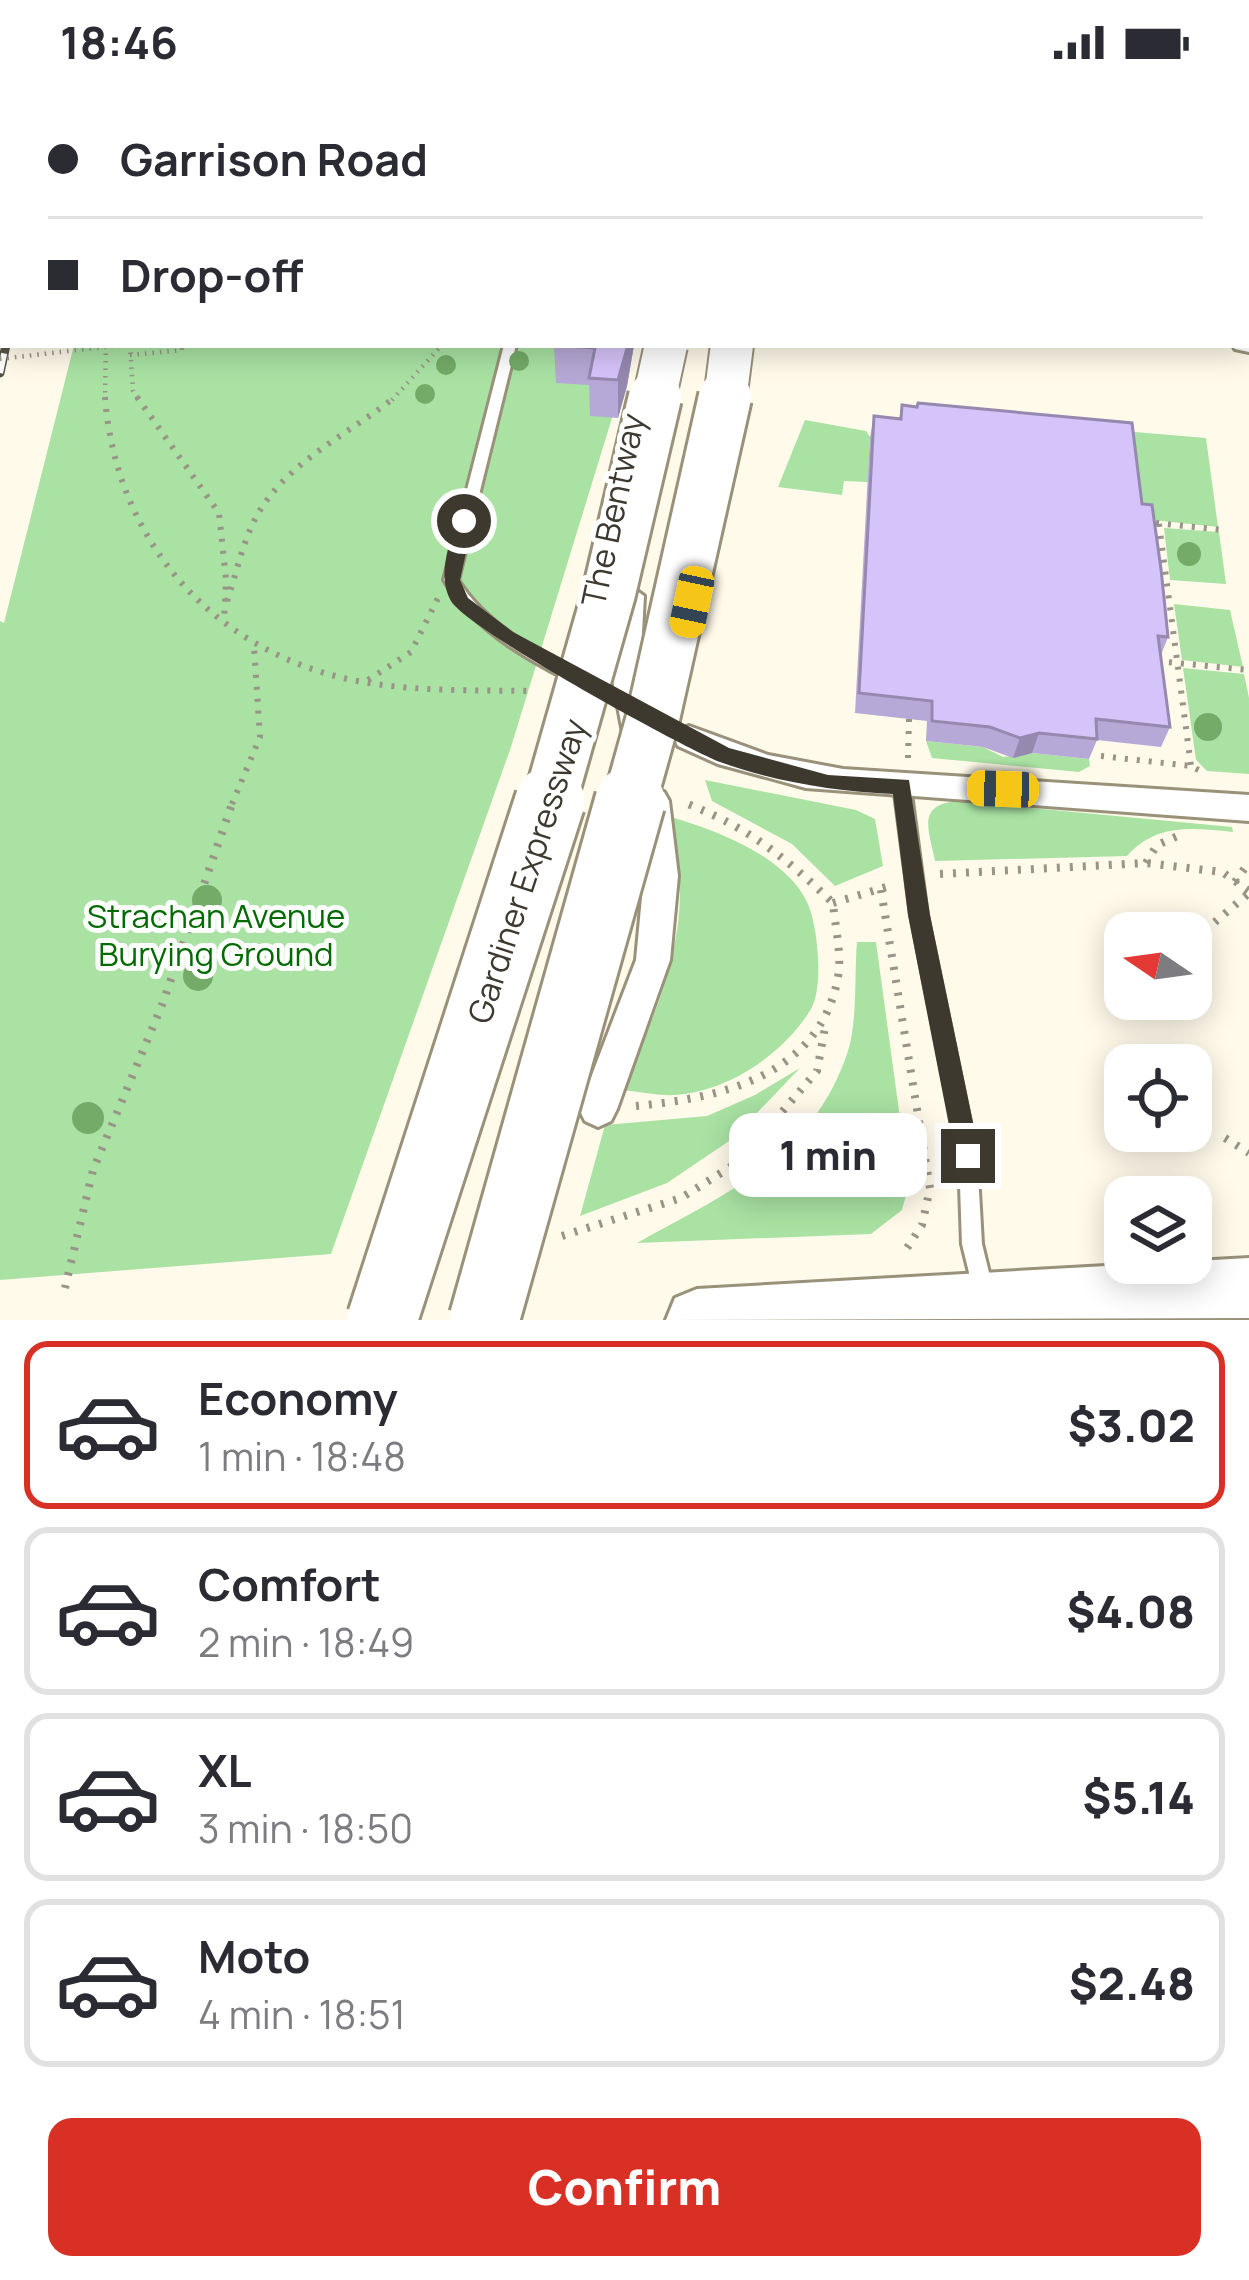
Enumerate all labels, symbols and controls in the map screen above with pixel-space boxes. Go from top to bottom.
text: 18:46 [60,11,178,73]
text: Garrison Road [120,128,428,190]
text: Drop-off [120,244,303,306]
street label: The Bentway [570,409,655,610]
route start [437,494,491,548]
car [667,563,717,641]
street label: Gardiner Expressway [456,713,597,1029]
car [966,770,1040,808]
park label: Strachan Avenue Burying Ground [87,893,345,976]
north arrow [1104,912,1212,1020]
map controls [1104,912,1212,1284]
button: locate [1104,1044,1212,1152]
callout: 1 min [728,1114,926,1198]
text: 1 min [779,1128,877,1182]
route end [941,1129,995,1183]
button: layers [1104,1176,1212,1284]
text: Economy [198,1367,398,1429]
icon: car [54,1371,162,1479]
text: $3.02 [1068,1394,1195,1456]
text: 1 min · 18:48 [198,1429,406,1483]
text: Comfort [198,1553,381,1615]
icon: car [54,1557,162,1665]
text: $4.08 [1067,1580,1195,1642]
text: 2 min · 18:49 [198,1615,414,1669]
text: XL [198,1739,252,1801]
icon: car [54,1743,162,1851]
text: $5.14 [1083,1766,1195,1828]
text: 3 min · 18:50 [198,1801,413,1855]
text: Moto [198,1925,310,1987]
icon: car [54,1929,162,2037]
text: $2.48 [1069,1952,1195,2014]
text: 4 min · 18:51 [198,1987,406,2041]
button: Confirm [48,2118,1201,2256]

